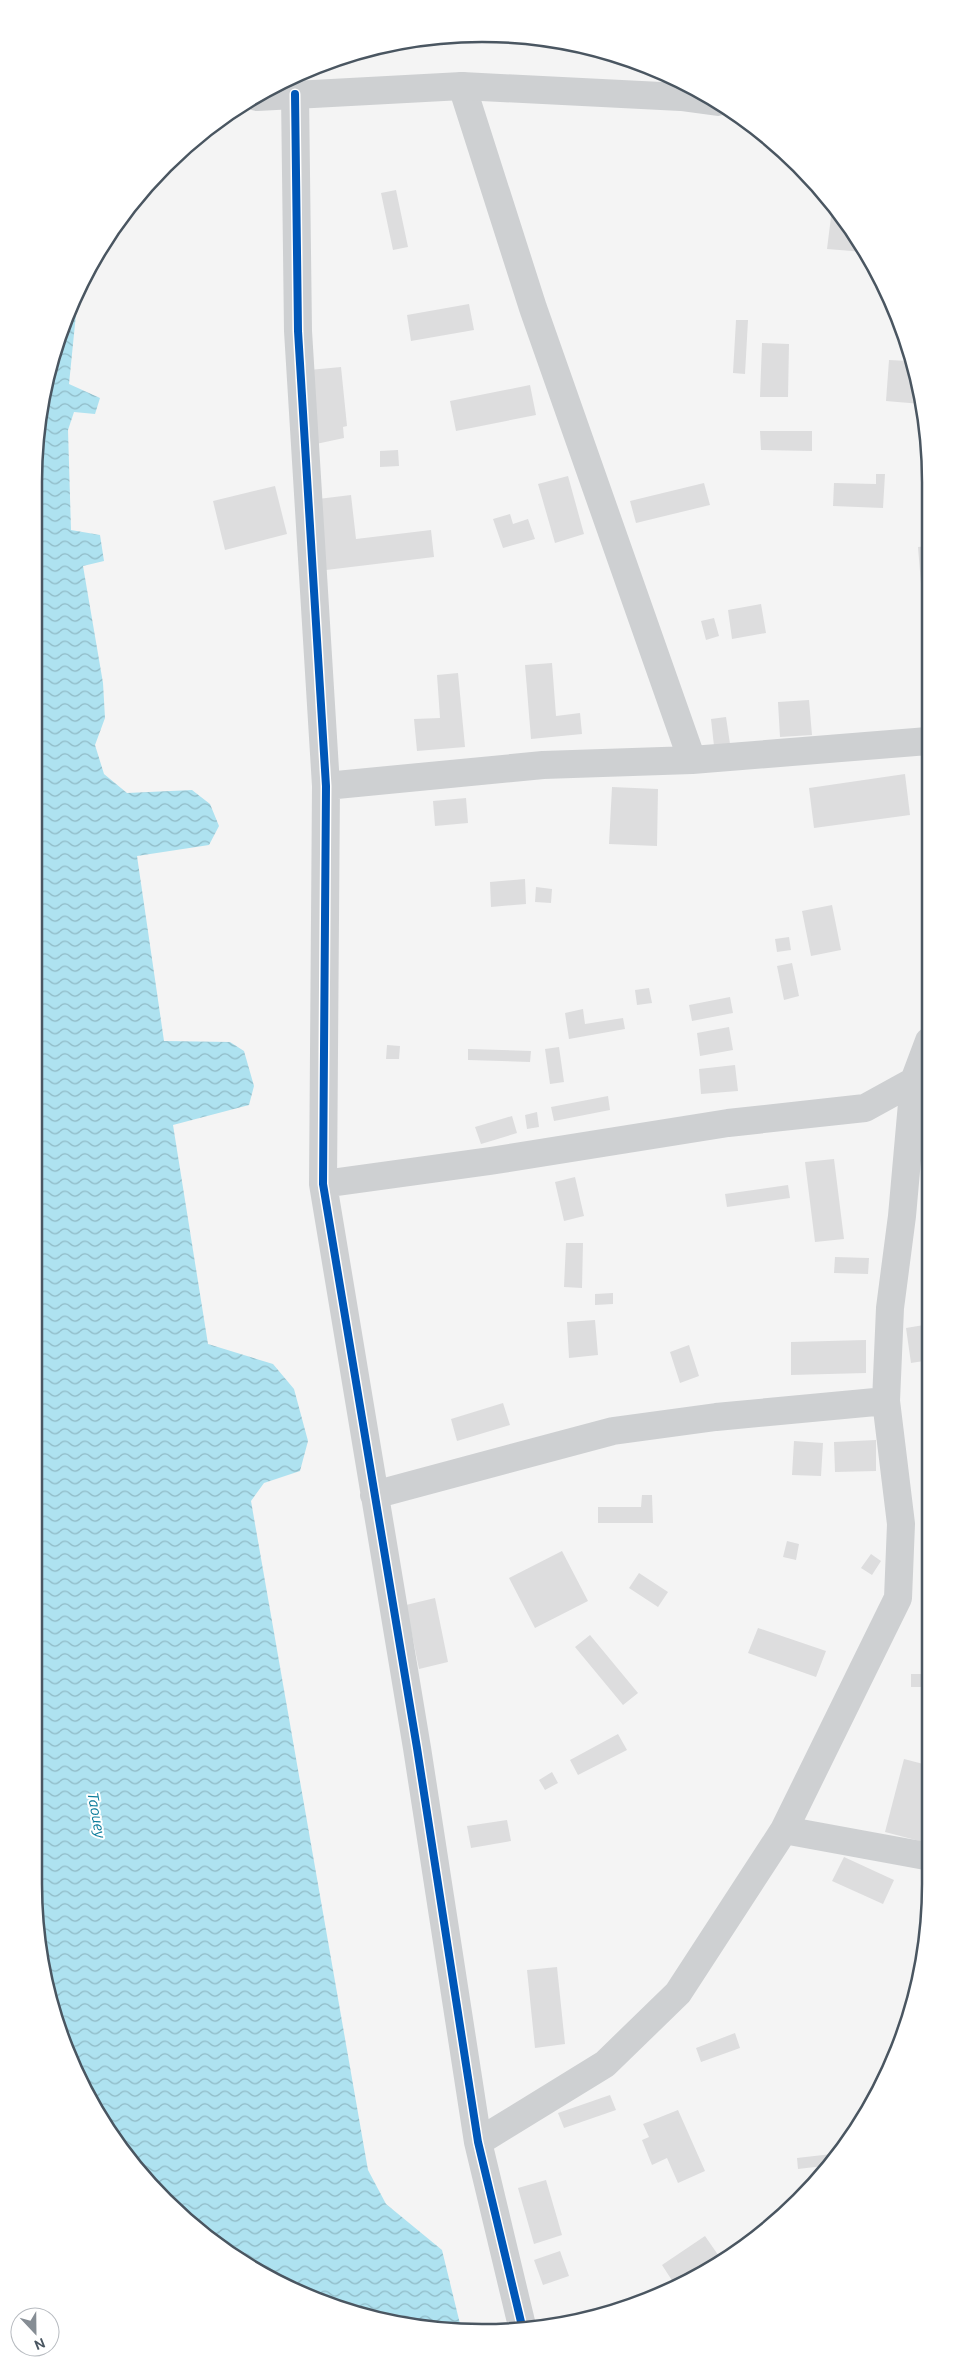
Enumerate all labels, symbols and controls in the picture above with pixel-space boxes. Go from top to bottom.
water label: Taouey [85,1791,110,1840]
north arrow [10,2307,60,2357]
text: N [32,2335,48,2353]

